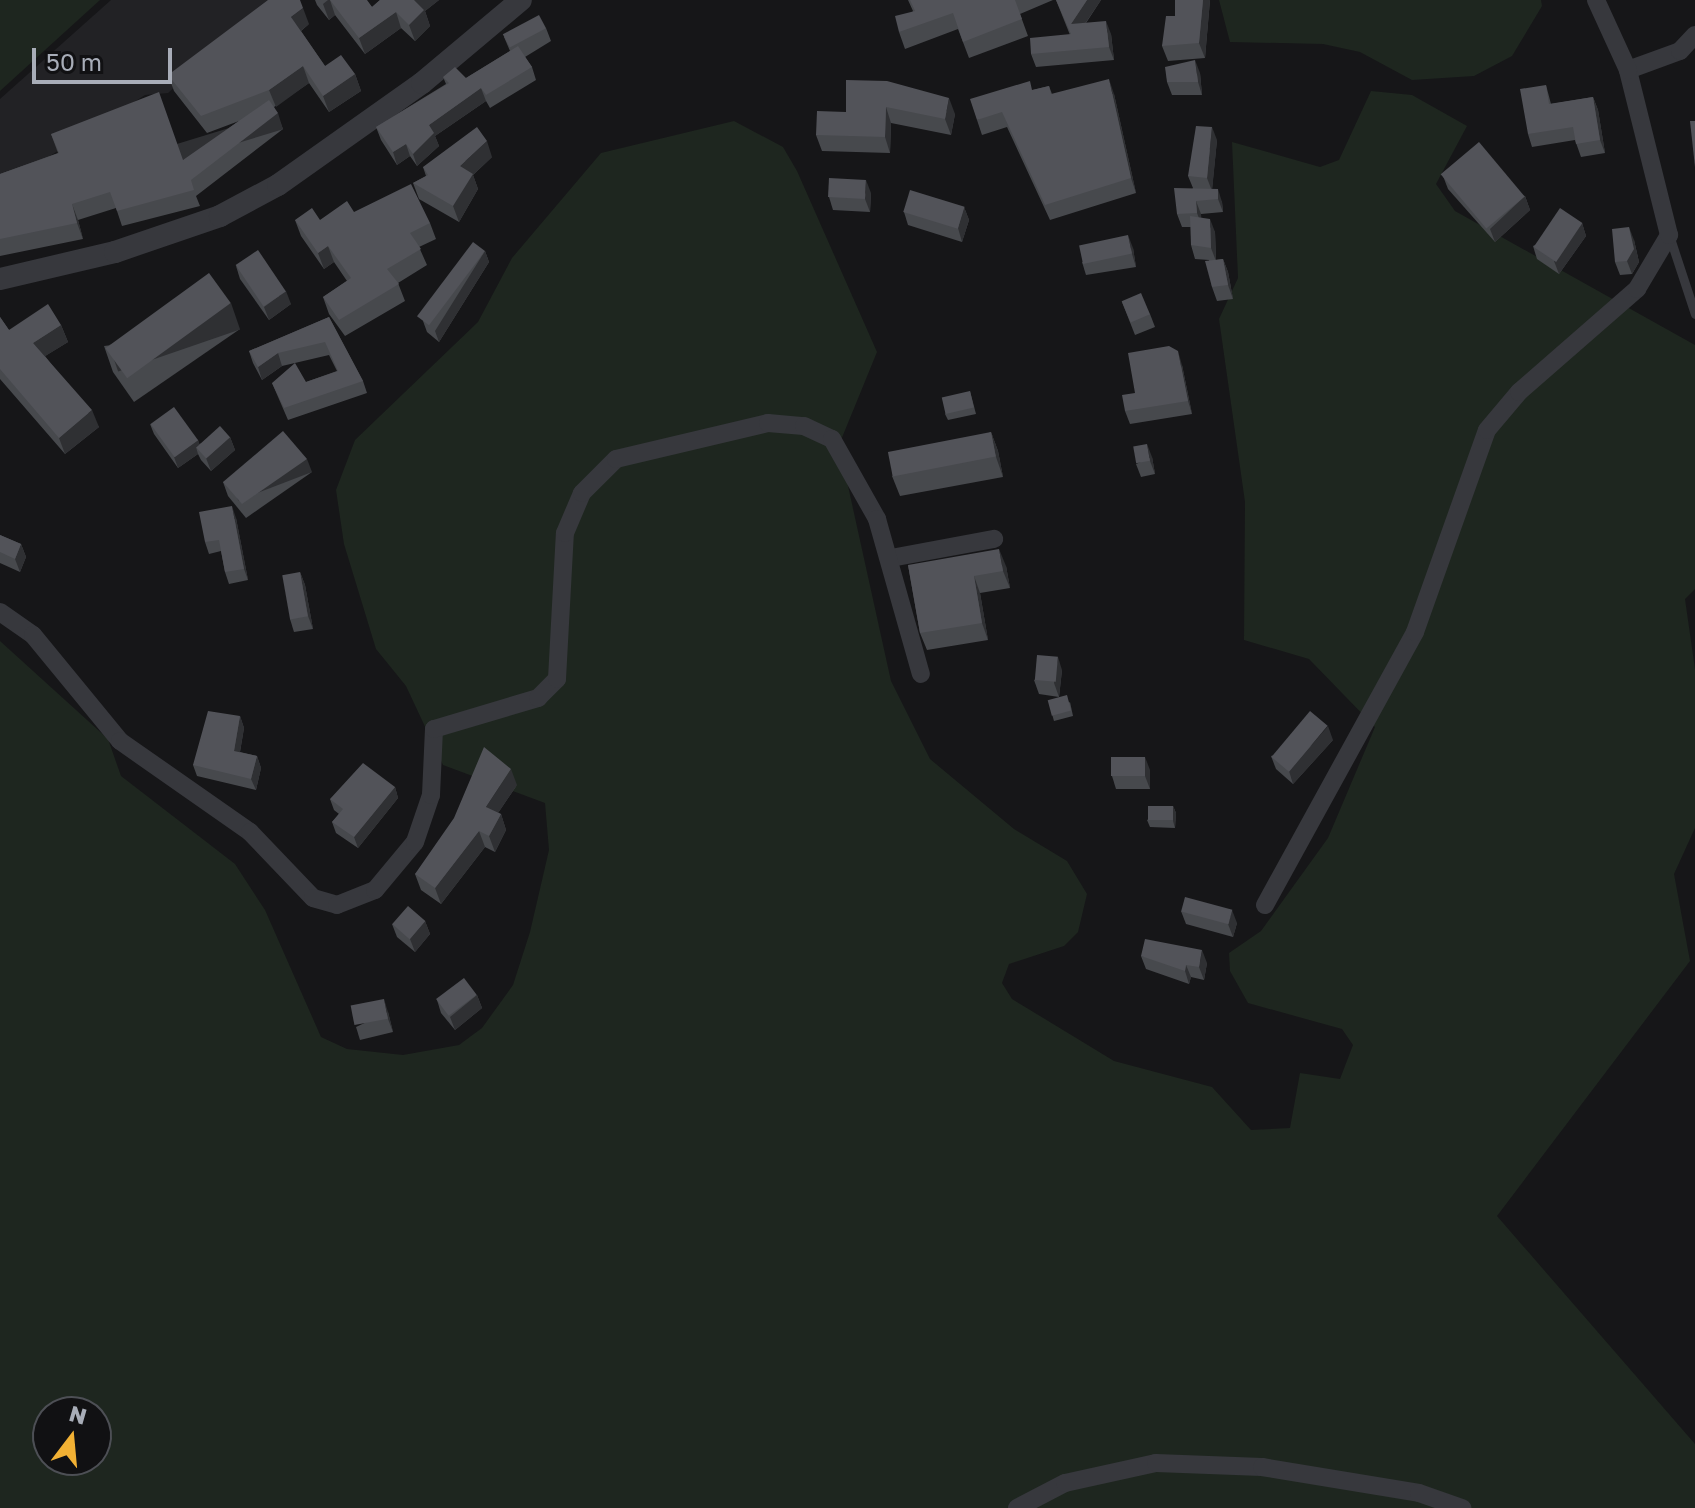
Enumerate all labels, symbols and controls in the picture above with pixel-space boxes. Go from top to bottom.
scale bar [36,32,176,82]
text: 50 m [46,47,102,76]
north arrow [32,1396,112,1476]
text: N [66,1399,90,1430]

